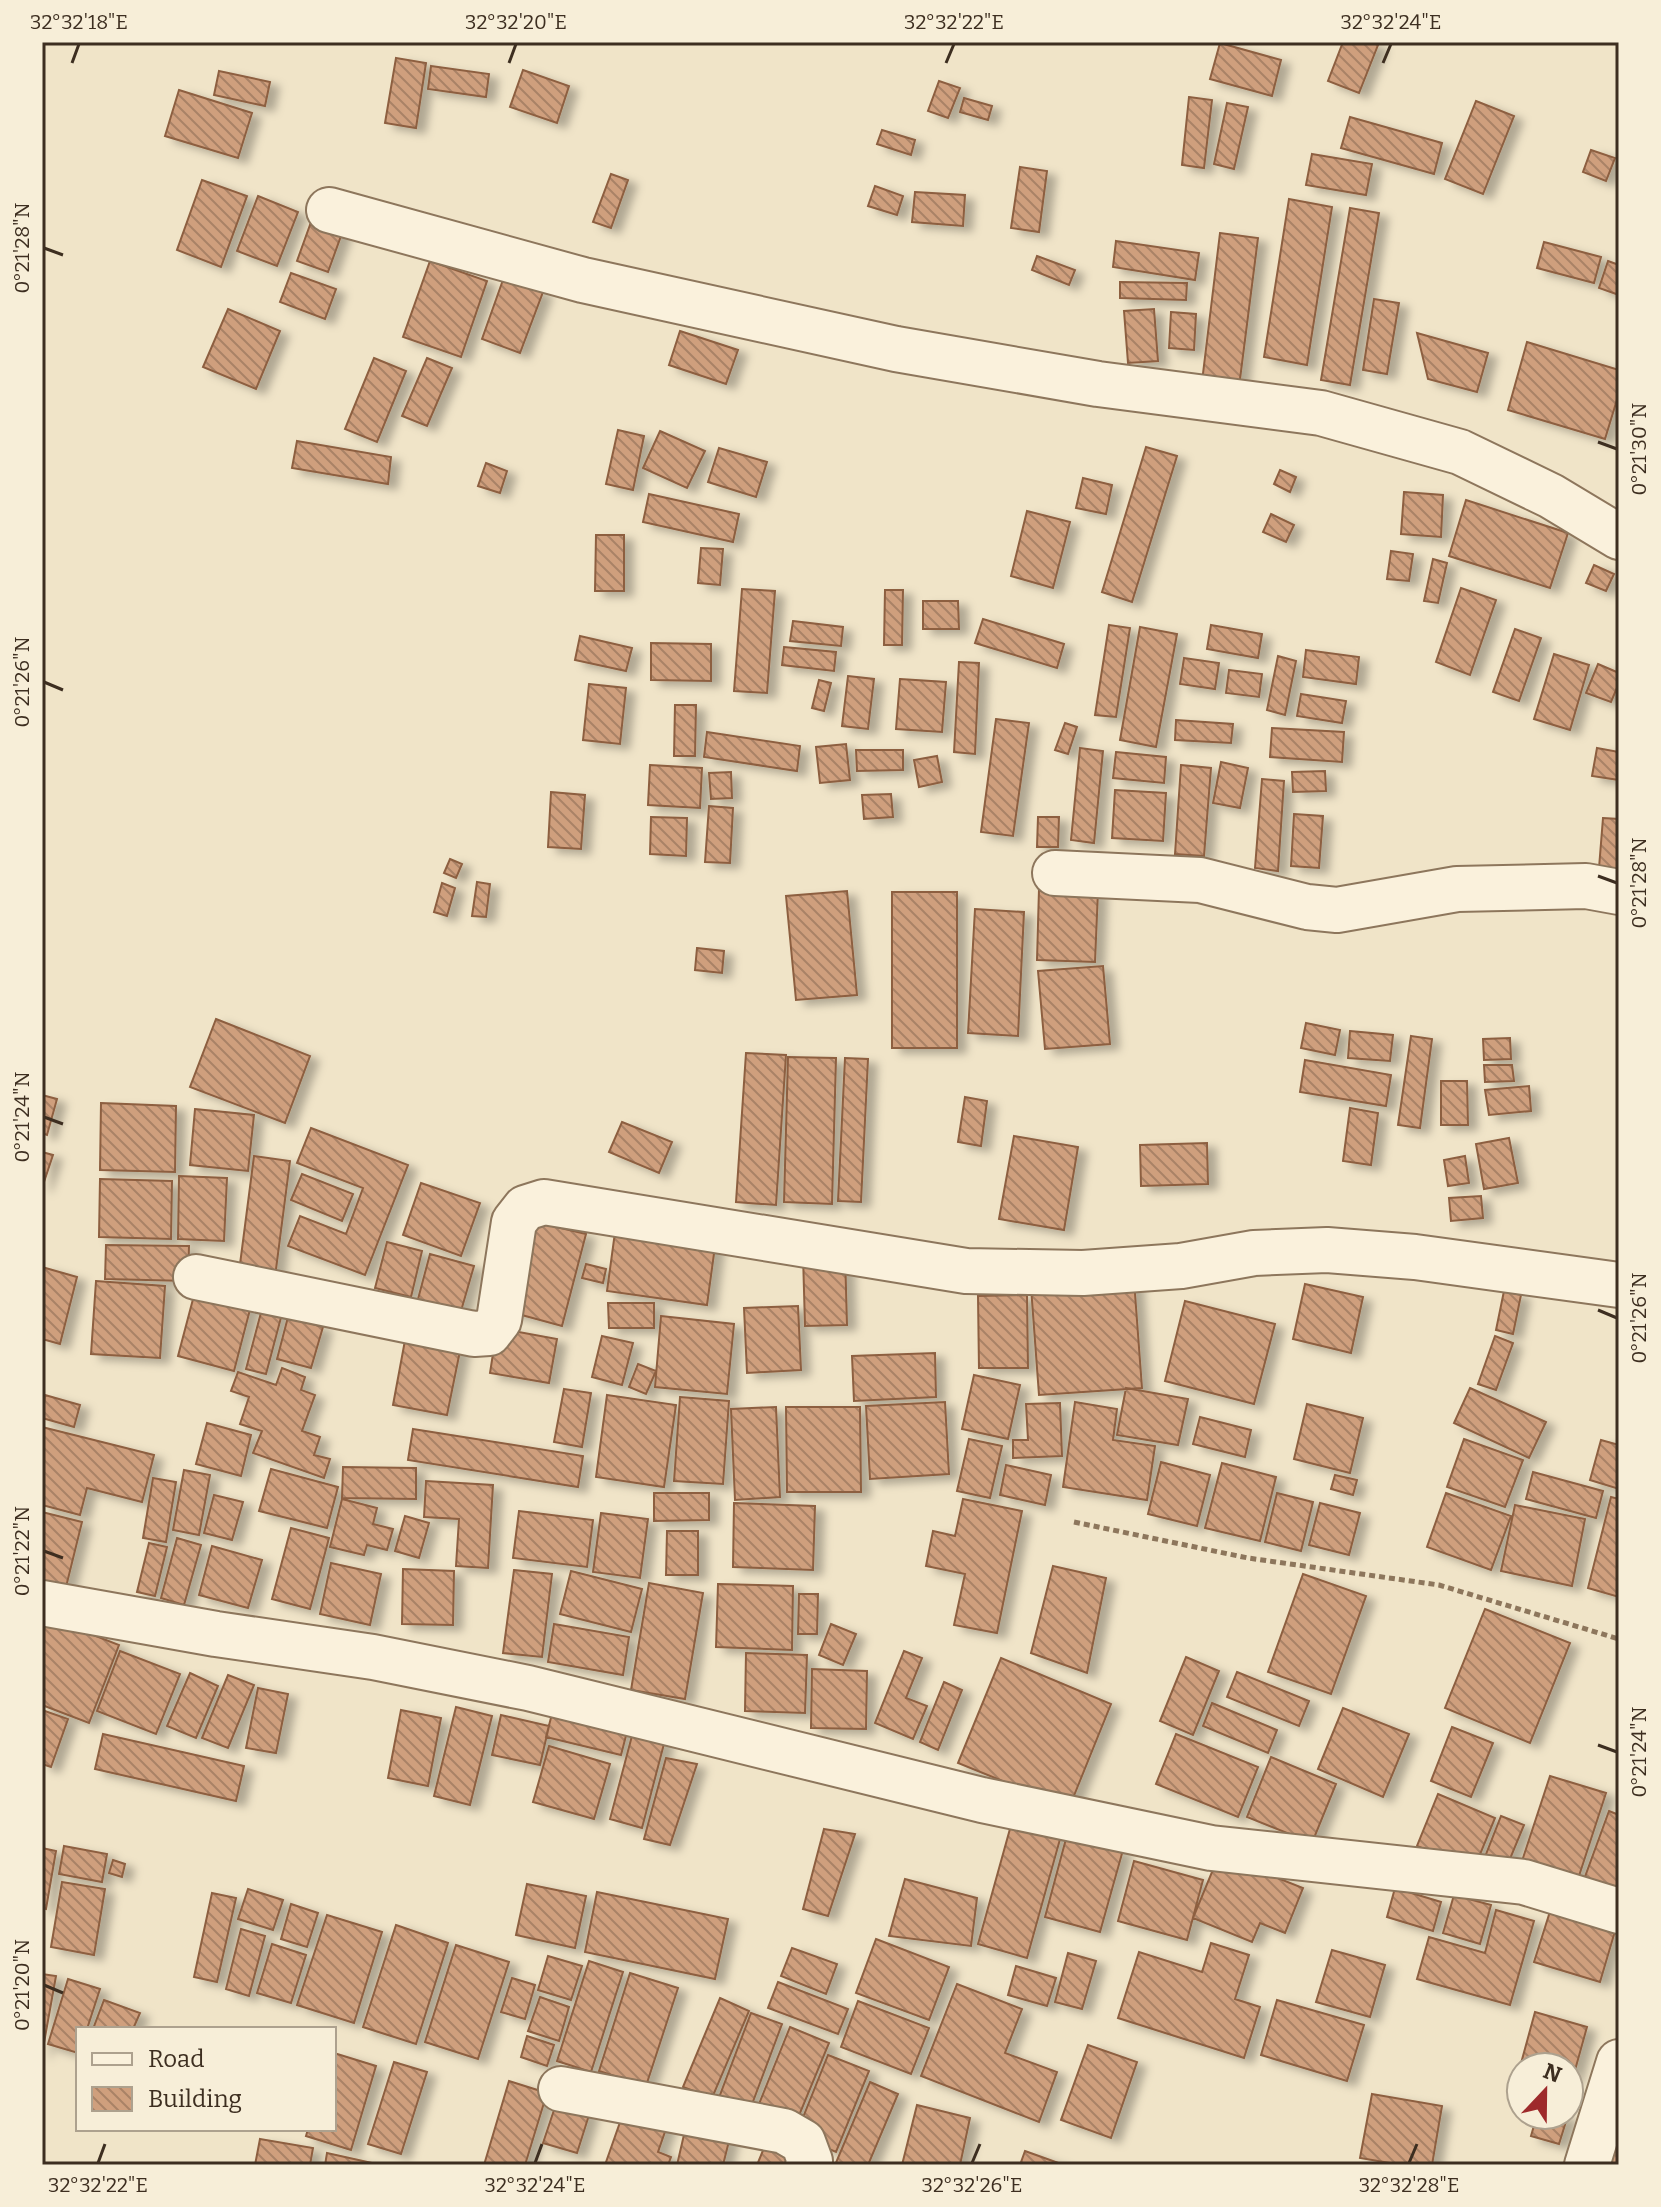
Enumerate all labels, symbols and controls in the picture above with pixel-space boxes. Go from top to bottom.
text: 32°32'18"E [30,10,128,34]
text: 32°32'20"E [465,10,567,34]
text: 32°32'22"E [904,10,1004,34]
text: 32°32'24"E [1341,10,1441,34]
text: 0°21'28"N [10,202,34,293]
text: 0°21'30"N [1627,402,1651,495]
text: 0°21'26"N [10,636,34,728]
text: 0°21'28"N [1627,837,1651,928]
text: 0°21'24"N [10,1071,34,1163]
text: 0°21'26"N [1627,1272,1651,1364]
text: 0°21'22"N [10,1506,34,1596]
text: 0°21'24"N [1627,1706,1651,1798]
text: 0°21'20"N [10,1939,34,2031]
legend [76,2027,336,2131]
text: Road [148,2045,204,2073]
north arrow [1505,2051,1585,2131]
text: N [1539,2057,1565,2089]
text: Building [148,2085,242,2113]
text: 32°32'22"E [48,2173,148,2197]
text: 32°32'24"E [485,2173,585,2197]
text: 32°32'26"E [922,2173,1022,2197]
text: 32°32'28"E [1359,2173,1459,2197]

